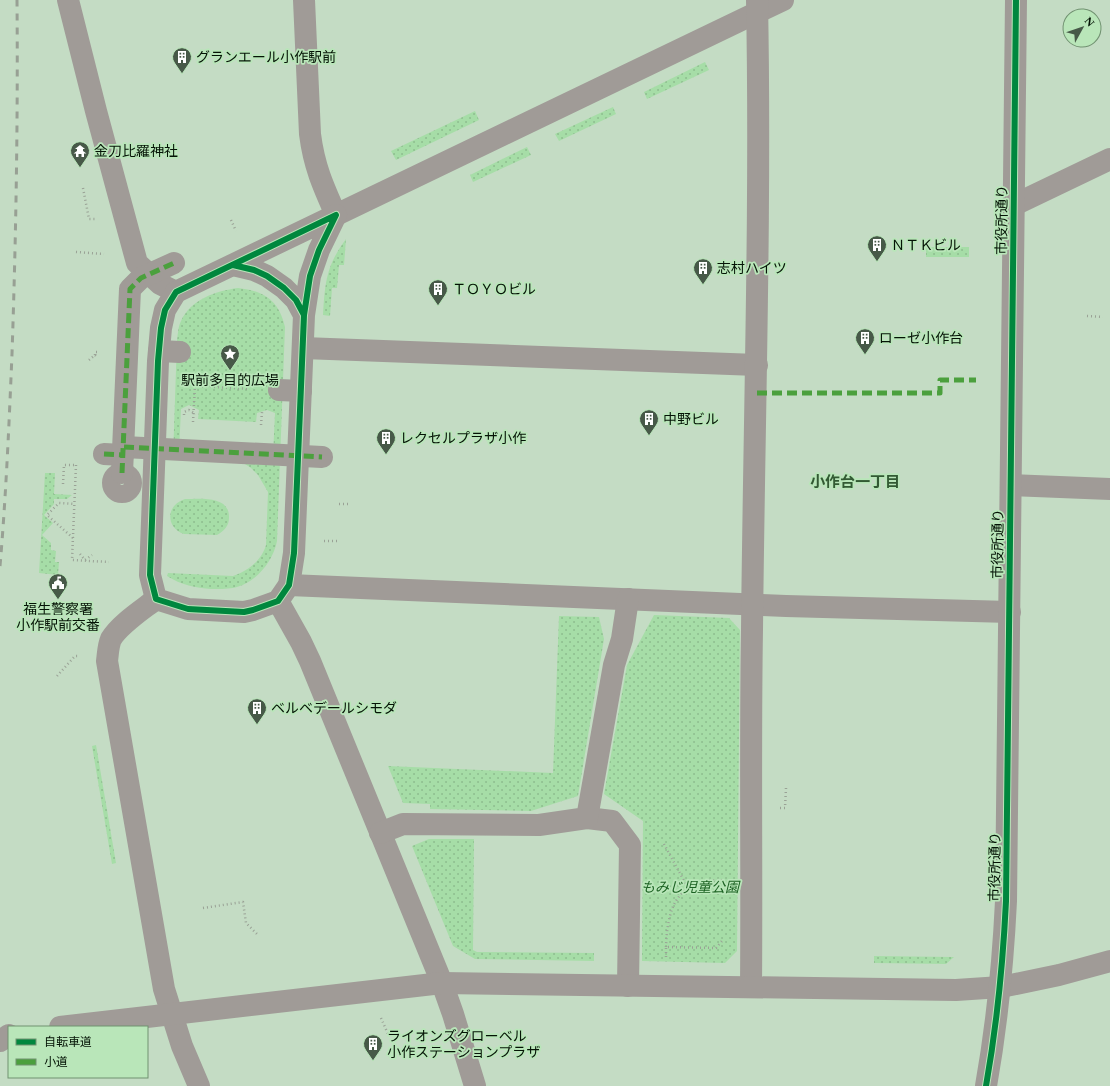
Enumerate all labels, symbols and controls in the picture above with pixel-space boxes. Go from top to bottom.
north arrow [1062,8,1102,48]
text: N [1080,13,1099,31]
building icon: グランエール小作駅前 [171,46,193,74]
place label: グランエール小作駅前 [196,47,336,68]
temple icon: 金刀比羅神社 [69,140,91,168]
place label: 金刀比羅神社 [94,141,178,162]
street label: 市役所通り [991,185,1013,255]
building icon: ＮＴＫビル [866,234,888,262]
place label: ＮＴＫビル [891,235,961,256]
building icon: 志村ハイツ [692,257,714,285]
place label: 志村ハイツ [717,258,787,279]
building icon: ＴＯＹＯビル [427,278,449,306]
place label: ＴＯＹＯビル [452,279,536,300]
building icon: ローゼ小作台 [854,327,876,355]
place label: ローゼ小作台 [879,328,963,349]
place icon: 駅前多目的広場 [219,343,241,371]
place label: 駅前多目的広場 [181,370,279,391]
building icon: 中野ビル [638,408,660,436]
place label: 中野ビル [663,409,719,430]
building icon: レクセルプラザ小作 [375,427,397,455]
place label: レクセルプラザ小作 [400,428,526,449]
district label: 小作台一丁目 [810,471,900,494]
street label: 市役所通り [987,509,1009,579]
public building icon: 福生警察署 小作駅前交番 [47,572,69,600]
place label: 福生警察署 小作駅前交番 [16,599,100,636]
building icon: ベルベデールシモダ [246,697,268,725]
place label: ベルベデールシモダ [271,698,397,719]
street label: 市役所通り [984,832,1006,902]
park label: もみじ児童公園 [641,877,741,898]
legend [8,1026,148,1078]
place label: ライオンズグローベル 小作ステーションプラザ [387,1026,540,1063]
text: 自転車道 [44,1033,92,1052]
building icon: ライオンズグローベル 小作ステーションプラザ [362,1033,384,1061]
text: 小道 [44,1053,68,1072]

